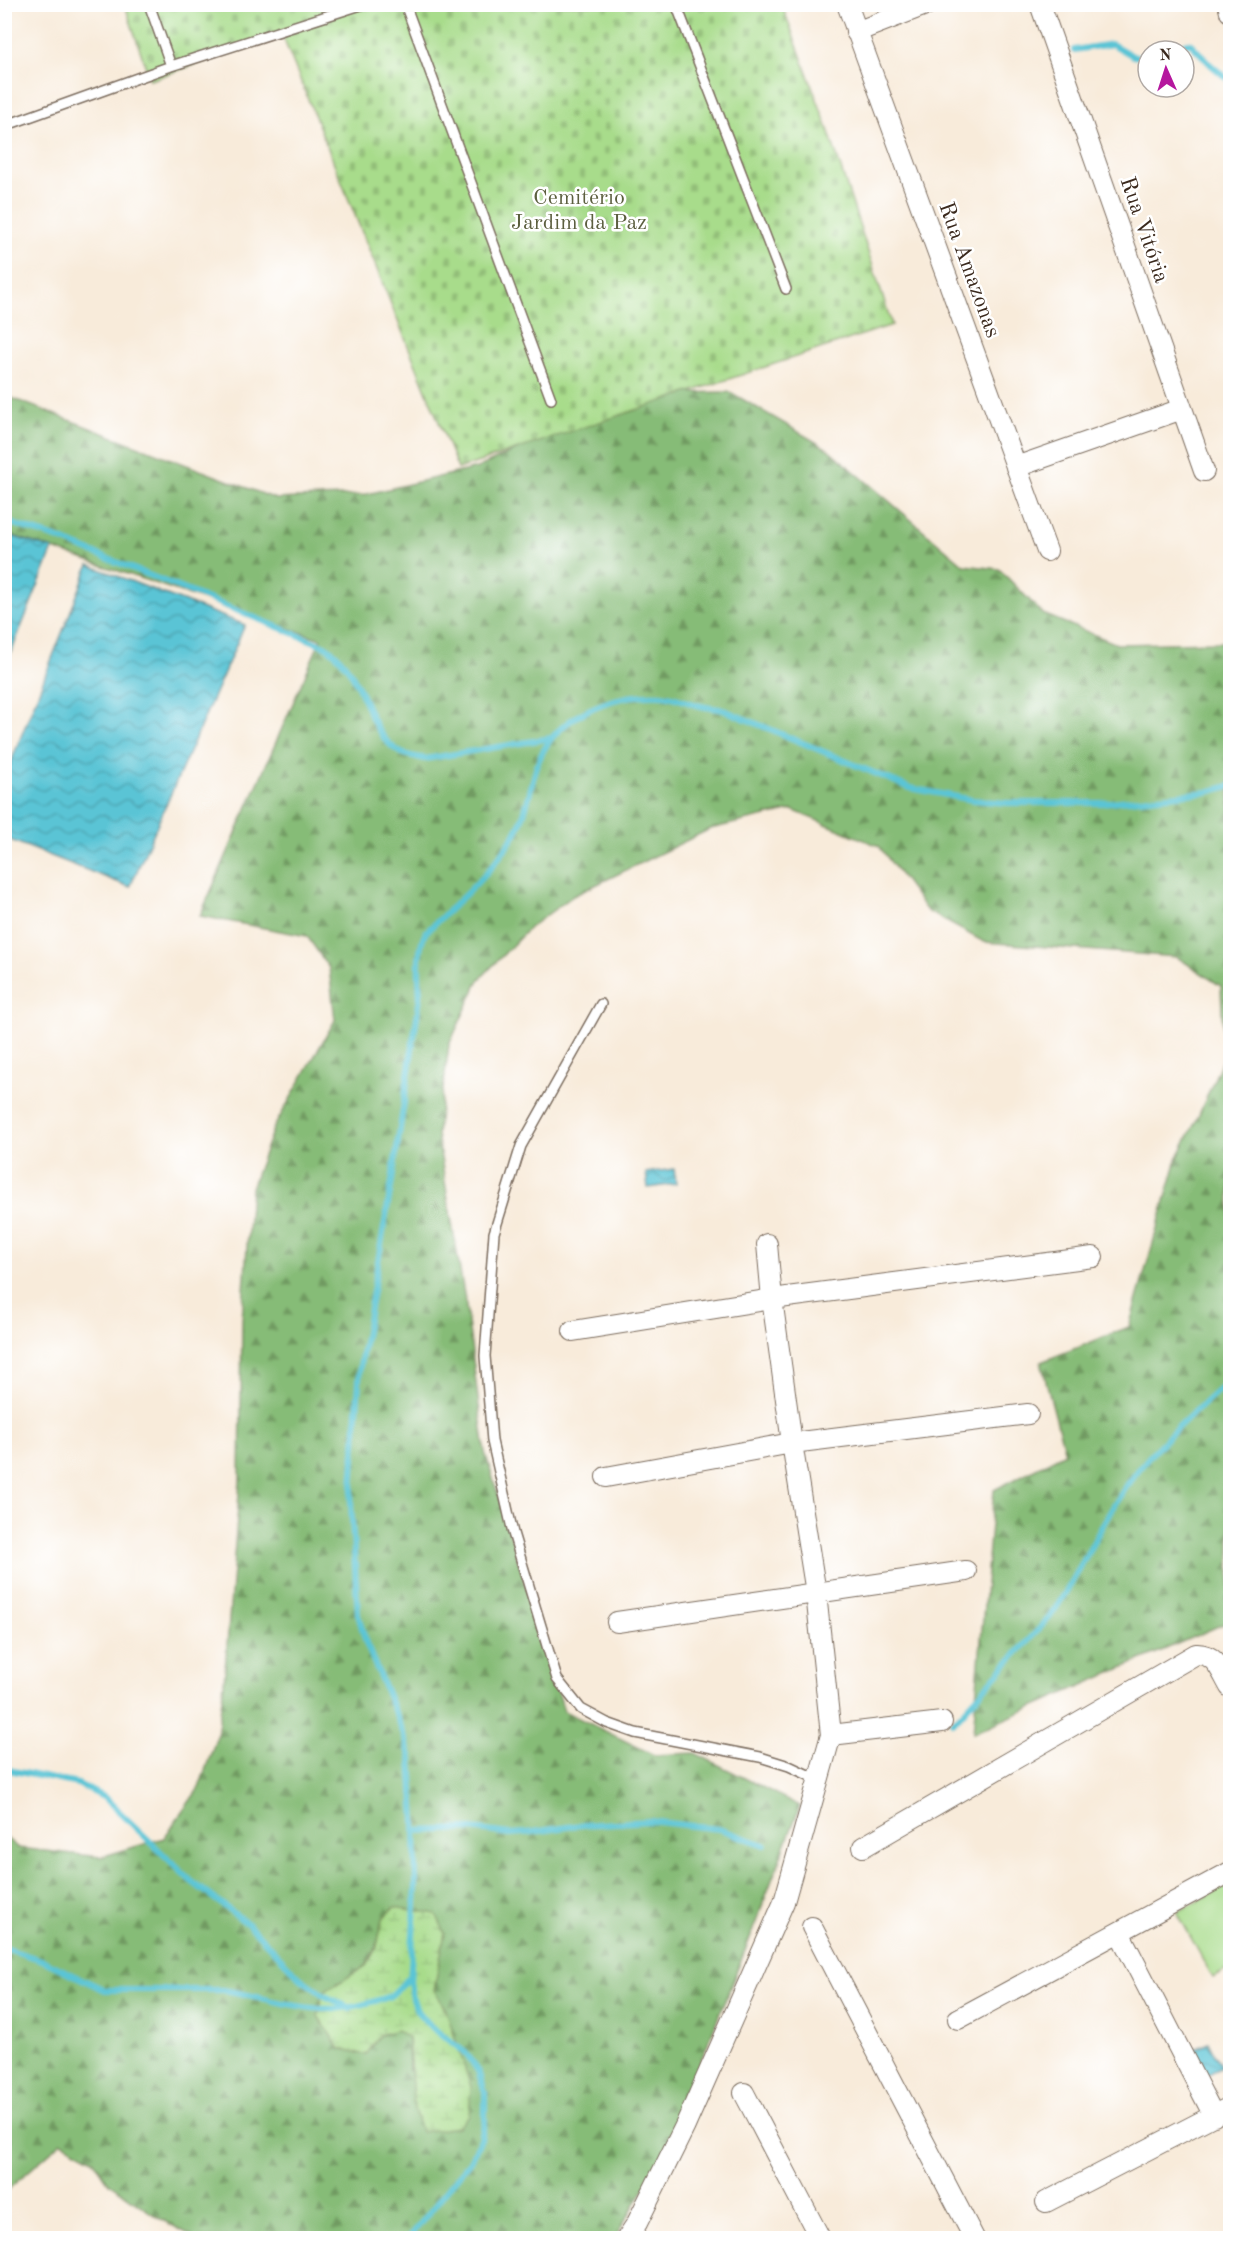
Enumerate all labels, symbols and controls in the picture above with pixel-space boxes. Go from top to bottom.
north arrow [1136,39,1196,99]
text: N [1159,48,1173,64]
street label: Rua Vitória [1116,174,1172,286]
park label: Cemitério Jardim da Paz [511,187,647,234]
street label: Rua Amazonas [934,199,1004,341]

